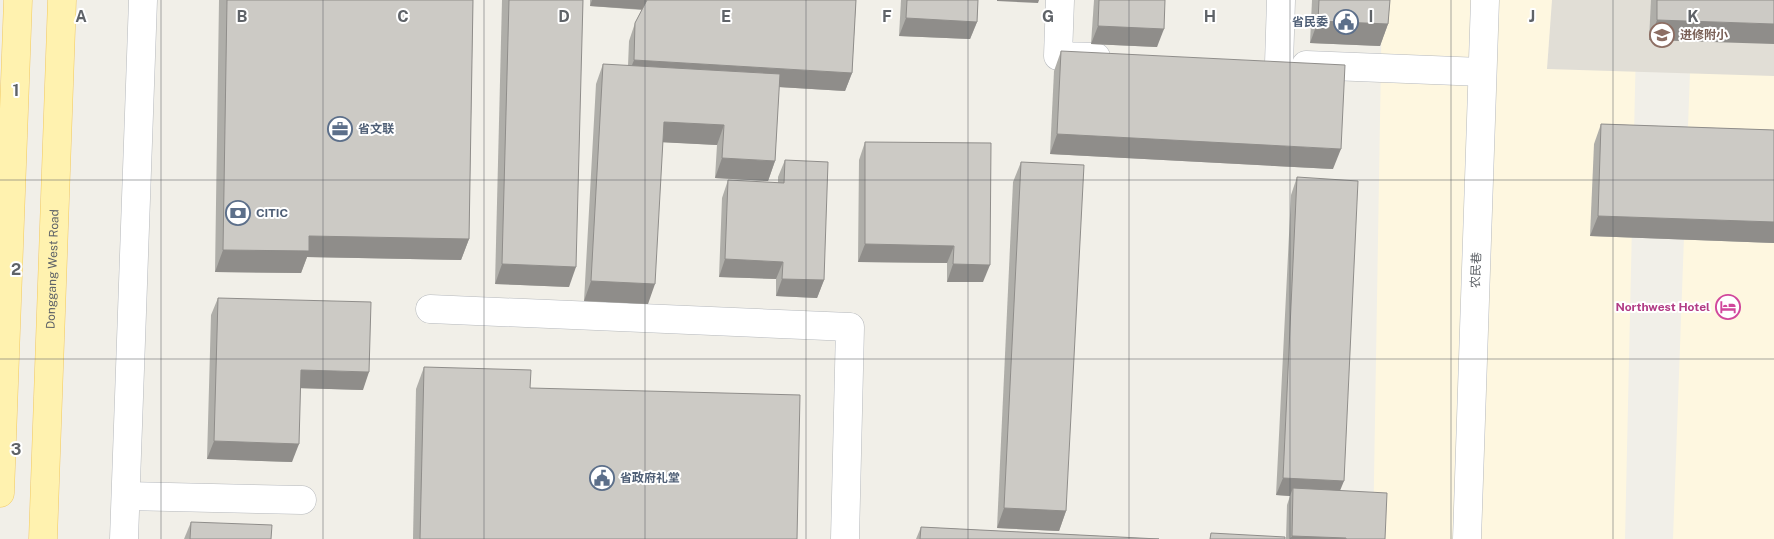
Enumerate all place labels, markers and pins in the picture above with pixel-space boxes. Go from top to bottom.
public building icon: 省民委 [1333,9,1359,35]
place label: 省民委 [1292,15,1328,29]
school or university icon: 进修附小 [1649,22,1675,48]
place label: 进修附小 [1680,28,1728,42]
office icon: 省文联 [327,116,353,142]
place label: 省文联 [358,122,394,136]
bank icon: CITIC [225,200,251,226]
place label: CITIC [256,206,288,220]
hotel icon: Northwest Hotel [1715,294,1741,320]
place label: Northwest Hotel [1615,300,1710,314]
public building icon: 省政府礼堂 [589,465,615,491]
place label: 省政府礼堂 [620,471,680,485]

